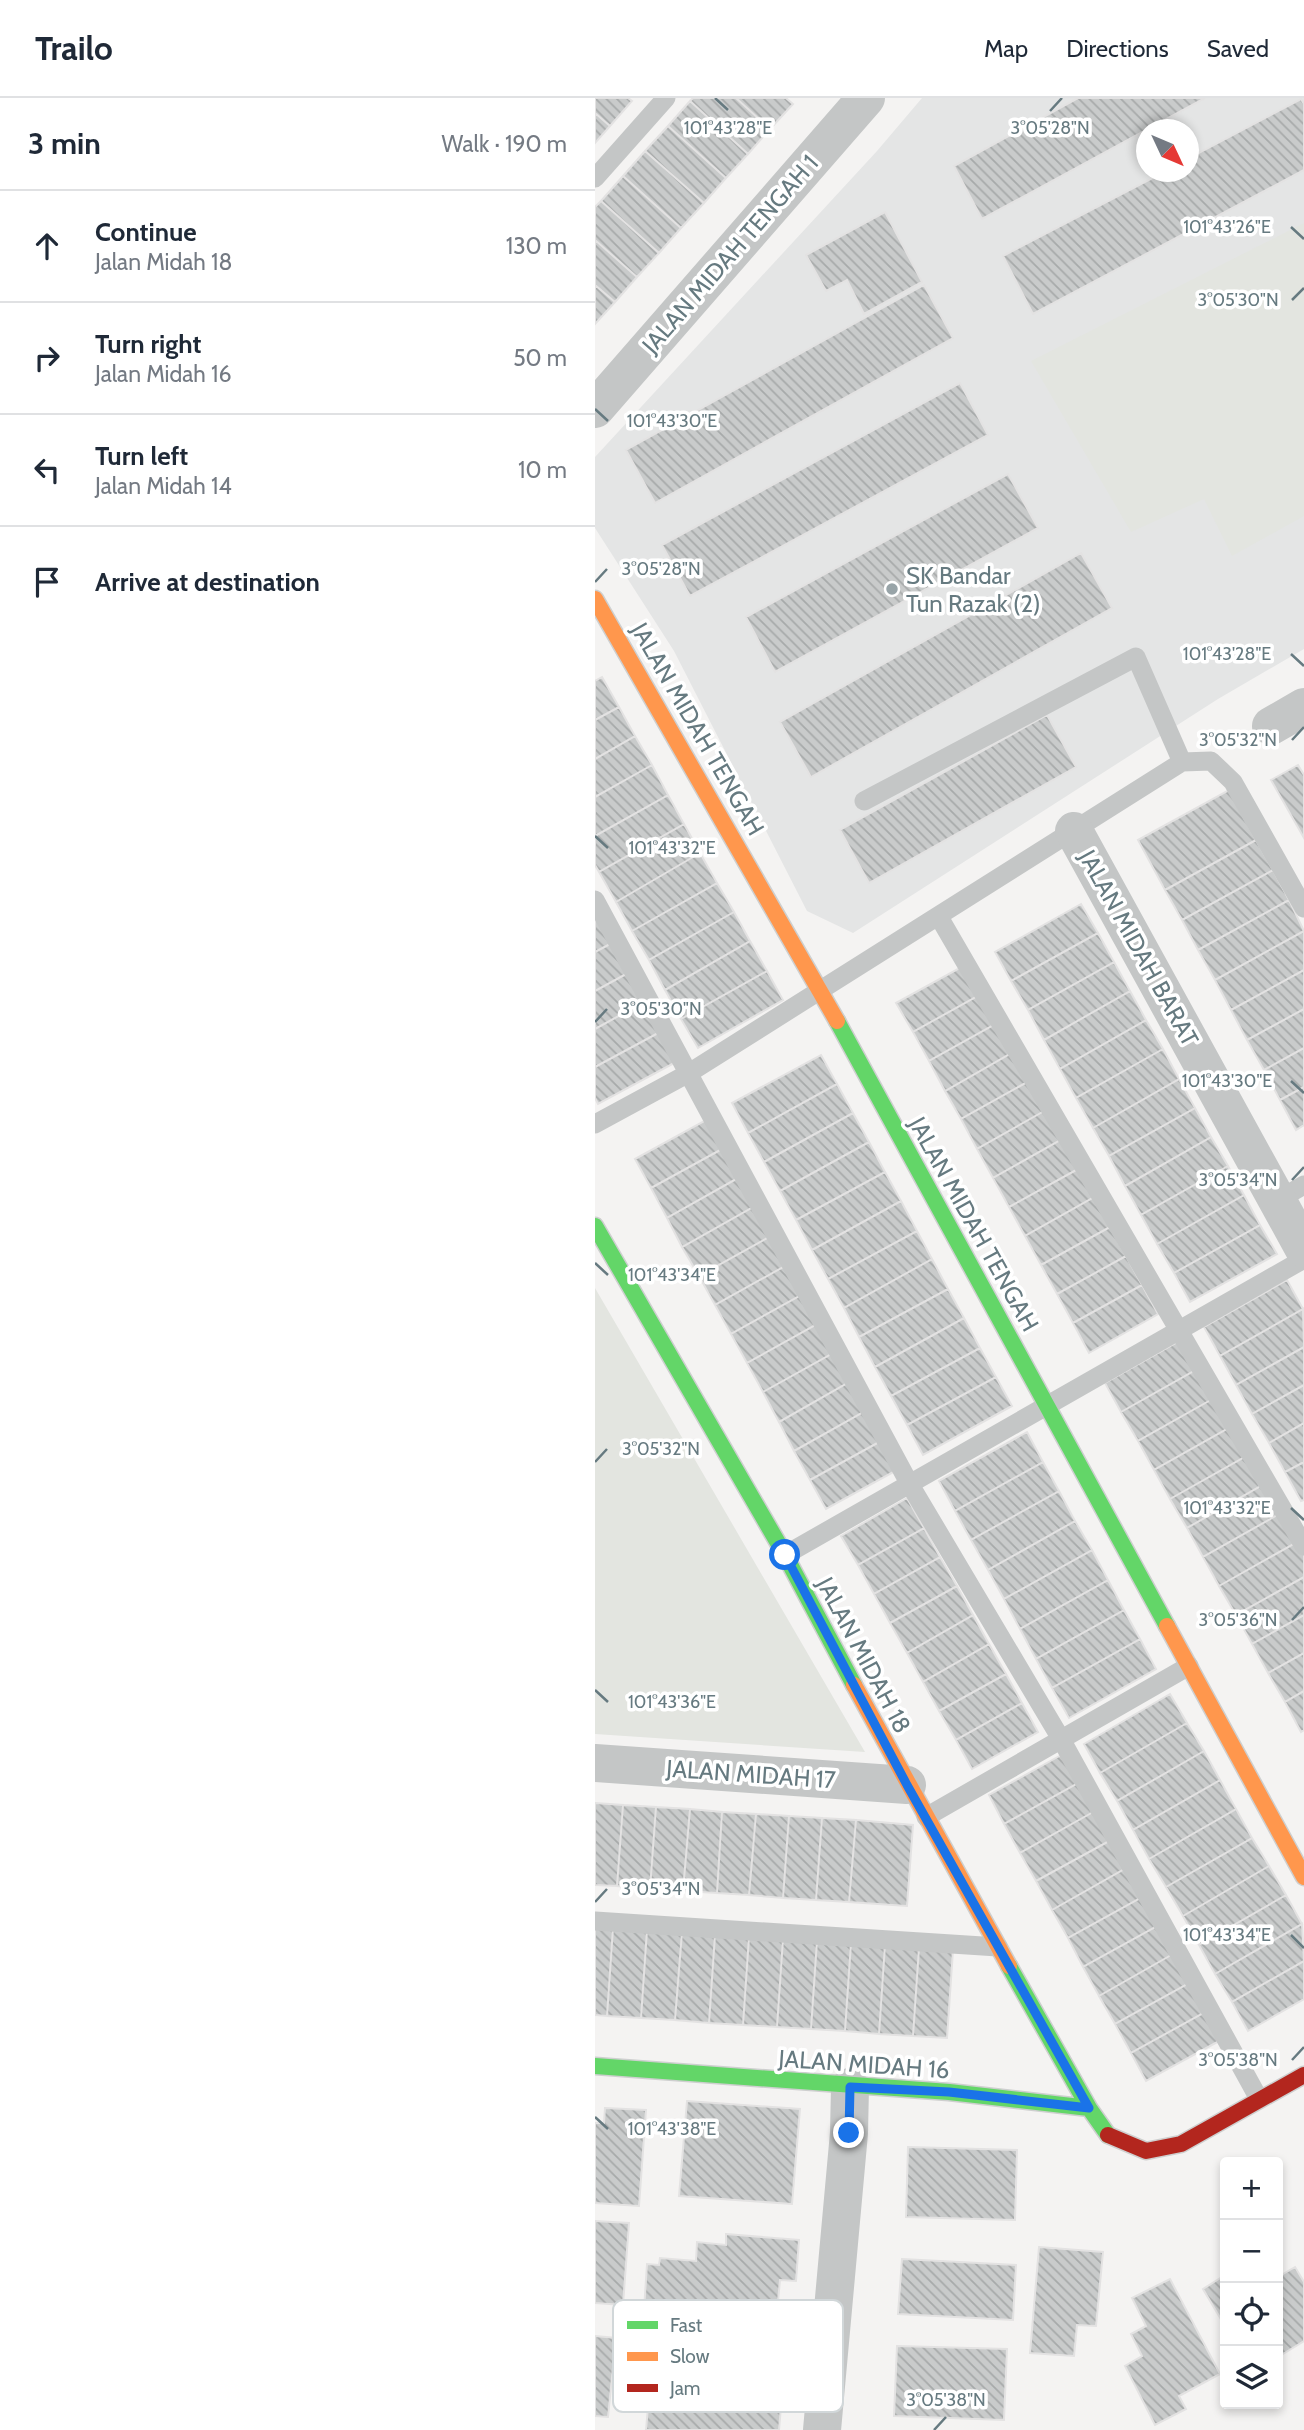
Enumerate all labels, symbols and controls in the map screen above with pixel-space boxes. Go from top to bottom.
text: Trailo [35,28,113,68]
text: Map [984,34,1028,63]
text: Directions [1066,34,1169,63]
text: Saved [1207,34,1269,63]
text: 101°43'28"E [684,117,772,139]
text: 3°05'28"N [1010,117,1090,139]
north arrow [1136,119,1199,182]
text: 3 min [28,125,101,162]
text: Walk · 190 m [442,130,567,158]
street label: JALAN MIDAH TENGAH 1 [635,149,824,360]
text: Continue [95,216,197,248]
text: 101°43'26"E [1183,216,1271,238]
icon: ahead [28,227,66,265]
text: 130 m [506,232,567,260]
text: Jalan Midah 18 [95,248,232,276]
text: 3°05'30"N [1197,289,1279,311]
text: Turn right [95,328,201,360]
icon: right [28,339,66,377]
text: 50 m [513,344,567,372]
text: Jalan Midah 16 [95,360,232,388]
text: 101°43'30"E [627,410,717,432]
text: Turn left [95,440,188,472]
icon: left [28,451,66,489]
text: 10 m [518,456,567,484]
text: Jalan Midah 14 [95,472,232,500]
text: 3°05'28"N [621,558,701,580]
place label: SK Bandar Tun Razak (2) [906,561,1041,618]
icon: arrive [28,563,66,601]
text: Arrive at destination [95,566,320,598]
marker: SK Bandar Tun Razak (2) [884,581,900,597]
street label: JALAN MIDAH TENGAH [625,617,771,840]
text: 101°43'28"E [1183,643,1271,665]
text: 3°05'32"N [1199,729,1277,751]
text: 101°43'32"E [628,837,716,859]
street label: JALAN MIDAH BARAT [1073,844,1205,1051]
text: 3°05'30"N [620,998,702,1020]
text: 101°43'30"E [1182,1070,1272,1092]
street label: JALAN MIDAH TENGAH [903,1111,1045,1336]
text: 3°05'34"N [1199,1169,1277,1191]
text: 101°43'34"E [628,1264,716,1286]
text: 3°05'32"N [622,1438,700,1460]
text: 101°43'32"E [1183,1497,1271,1519]
route start [769,1539,800,1570]
street label: JALAN MIDAH 18 [810,1571,917,1738]
text: 3°05'36"N [1199,1609,1277,1631]
text: 101°43'36"E [628,1691,716,1713]
street label: JALAN MIDAH 17 [664,1754,837,1794]
text: 3°05'34"N [622,1878,700,1900]
text: 101°43'34"E [1183,1924,1271,1946]
street label: JALAN MIDAH 16 [777,2043,950,2084]
text: 3°05'38"N [1198,2049,1278,2071]
route end [833,2117,864,2148]
text: 101°43'38"E [628,2118,716,2140]
map controls [1220,2157,1283,2409]
button: + [1220,2157,1283,2220]
button: − [1220,2220,1283,2283]
button: locate [1220,2283,1283,2346]
legend [613,2300,843,2412]
text: Fast [670,2314,703,2337]
text: Slow [670,2345,710,2368]
button: layers [1220,2346,1283,2409]
text: Jam [669,2377,700,2400]
text: 3°05'38"N [906,2389,986,2411]

